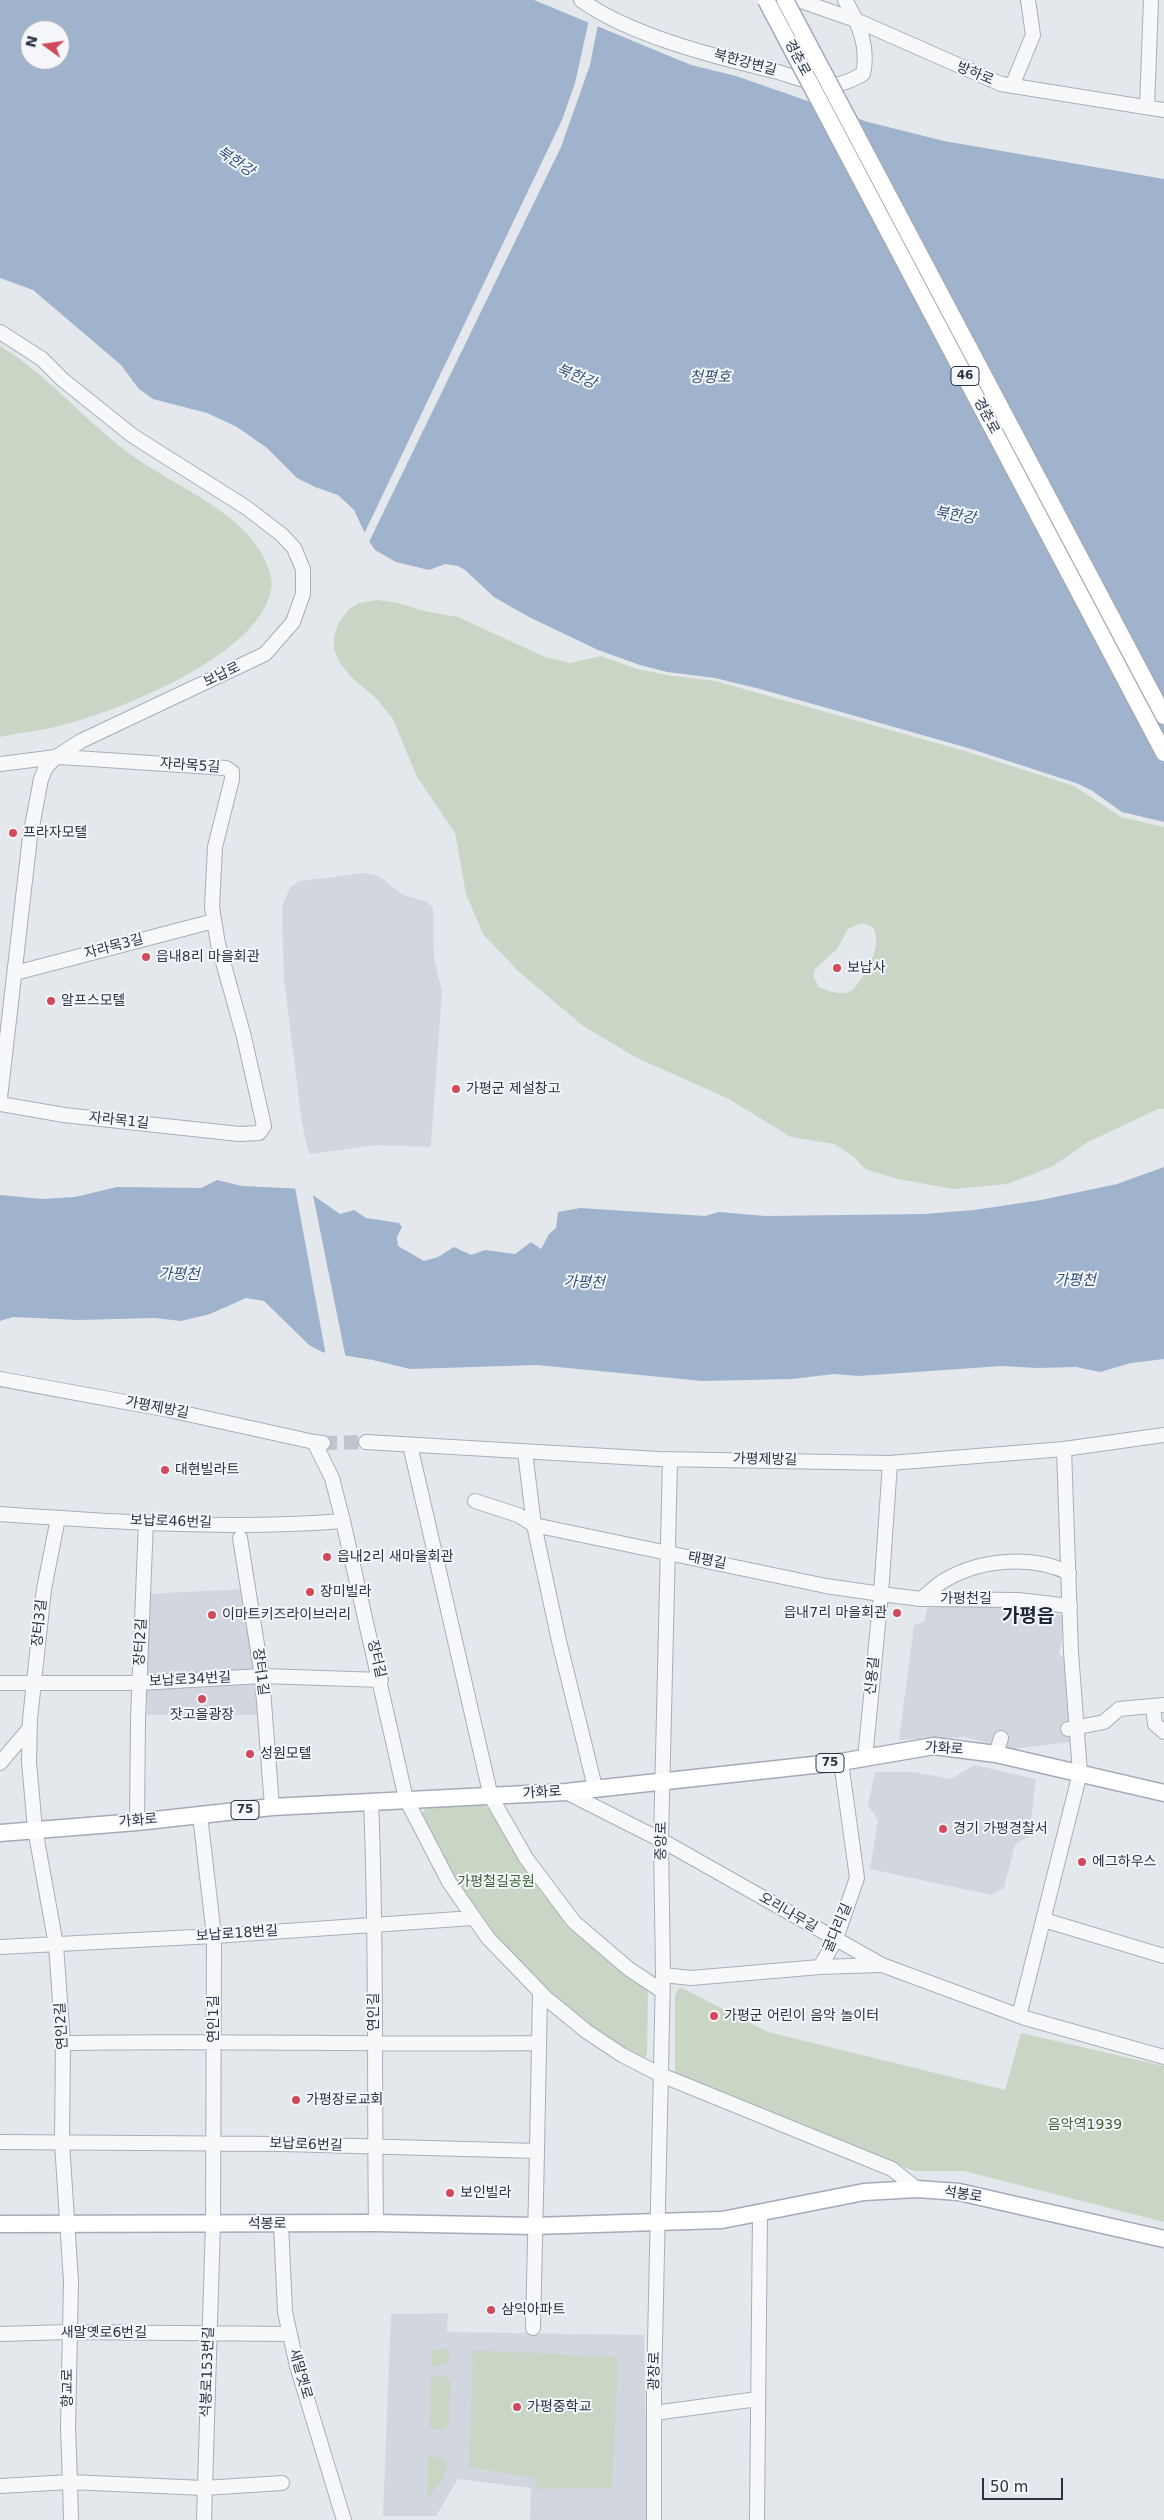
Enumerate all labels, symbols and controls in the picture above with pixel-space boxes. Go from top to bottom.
north arrow [20,20,70,70]
text: N [22,34,41,49]
street label: 경춘로 [781,37,813,79]
street label: 북한강변길 [712,47,778,79]
street label: 방하로 [954,59,996,89]
water label: 북한강 [213,143,257,181]
water label: 북한강 [553,361,599,393]
road number: 46 [951,366,979,386]
water label: 청평호 [689,369,731,387]
street label: 경춘로 [970,395,1002,437]
water label: 북한강 [933,504,977,528]
street label: 보납로 [201,659,243,691]
street label: 자라목5길 [159,756,221,776]
place label: 프라자모텔 [23,825,87,841]
marker: 프라자모텔 [7,827,19,839]
street label: 자라목3길 [83,931,145,963]
place label: 읍내8리 마을회관 [156,949,260,965]
marker: 읍내8리 마을회관 [140,951,152,963]
place label: 보납사 [847,960,886,976]
marker: 보납사 [831,962,843,974]
place label: 알프스모텔 [61,993,125,1009]
marker: 알프스모텔 [45,995,57,1007]
place label: 가평군 제설창고 [466,1081,561,1097]
marker: 가평군 제설창고 [450,1083,462,1095]
street label: 자라목1길 [88,1109,150,1133]
water label: 가평천 [158,1266,200,1284]
water label: 가평천 [1054,1272,1096,1290]
water label: 가평천 [563,1273,605,1293]
street label: 가평제방길 [124,1394,190,1422]
street label: 가평제방길 [733,1451,797,1469]
place label: 대현빌라트 [175,1462,239,1478]
marker: 대현빌라트 [159,1464,171,1476]
street label: 보납로46번길 [130,1512,212,1532]
place label: 읍내2리 새마을회관 [337,1549,453,1565]
street label: 태평길 [686,1549,728,1573]
marker: 읍내2리 새마을회관 [321,1551,333,1563]
place label: 장미빌라 [320,1584,372,1600]
marker: 장미빌라 [304,1586,316,1598]
street label: 가평천길 [940,1591,992,1607]
street label: 장터3길 [29,1598,51,1648]
place label: 읍내7리 마을회관 [783,1605,887,1621]
district label: 가평읍 [1002,1606,1054,1628]
place label: 이마트키즈라이브러리 [222,1607,351,1623]
marker: 읍내7리 마을회관 [891,1607,903,1619]
marker: 이마트키즈라이브러리 [206,1609,218,1621]
street label: 장터2길 [131,1618,151,1666]
street label: 장터길 [363,1638,389,1680]
street label: 장터1길 [249,1647,271,1697]
street label: 신용길 [863,1656,883,1696]
street label: 보납로34번길 [149,1669,231,1691]
marker: 잣고을광장 [196,1693,208,1705]
place label: 잣고을광장 [170,1707,234,1723]
street label: 가화로 [924,1740,964,1758]
place label: 성원모텔 [260,1746,312,1762]
marker: 성원모텔 [244,1748,256,1760]
road number: 75 [816,1754,844,1772]
street label: 가화로 [522,1783,562,1803]
road number: 75 [231,1800,259,1820]
street label: 가화로 [118,1811,158,1831]
place label: 경기 가평경찰서 [953,1821,1048,1837]
street label: 중앙로 [653,1822,671,1860]
marker: 경기 가평경찰서 [937,1823,949,1835]
place label: 에그하우스 [1092,1854,1156,1870]
marker: 에그하우스 [1076,1856,1088,1868]
park label: 가평철길공원 [457,1874,535,1890]
street label: 오리나무길 [756,1890,820,1936]
street label: 굴다리길 [820,1901,856,1955]
street label: 보납로18번길 [195,1923,279,1945]
street label: 연인길 [366,1993,382,2031]
street label: 연인1길 [206,1995,222,2043]
street label: 연인2길 [52,2002,72,2050]
place label: 가평군 어린이 음악 놀이터 [724,2008,879,2024]
marker: 가평군 어린이 음악 놀이터 [708,2010,720,2022]
place label: 가평장로교회 [306,2092,383,2108]
marker: 가평장로교회 [290,2094,302,2106]
park label: 음악역1939 [1048,2117,1122,2133]
street label: 보납로6번길 [269,2135,343,2155]
street label: 석봉로 [943,2184,983,2206]
place label: 보인빌라 [460,2185,512,2201]
marker: 보인빌라 [444,2187,456,2199]
street label: 석봉로 [248,2216,286,2232]
place label: 삼익아파트 [501,2302,565,2318]
marker: 삼익아파트 [485,2304,497,2316]
street label: 새말옛로6번길 [61,2325,147,2341]
street label: 석봉로153번길 [198,2326,218,2418]
street label: 새말옛로 [285,2347,315,2401]
street label: 광장로 [646,2352,664,2390]
street label: 향교로 [60,2369,76,2407]
place label: 가평중학교 [527,2399,591,2415]
marker: 가평중학교 [511,2401,523,2413]
scale bar [984,2468,1065,2500]
text: 50 m [990,2478,1028,2496]

